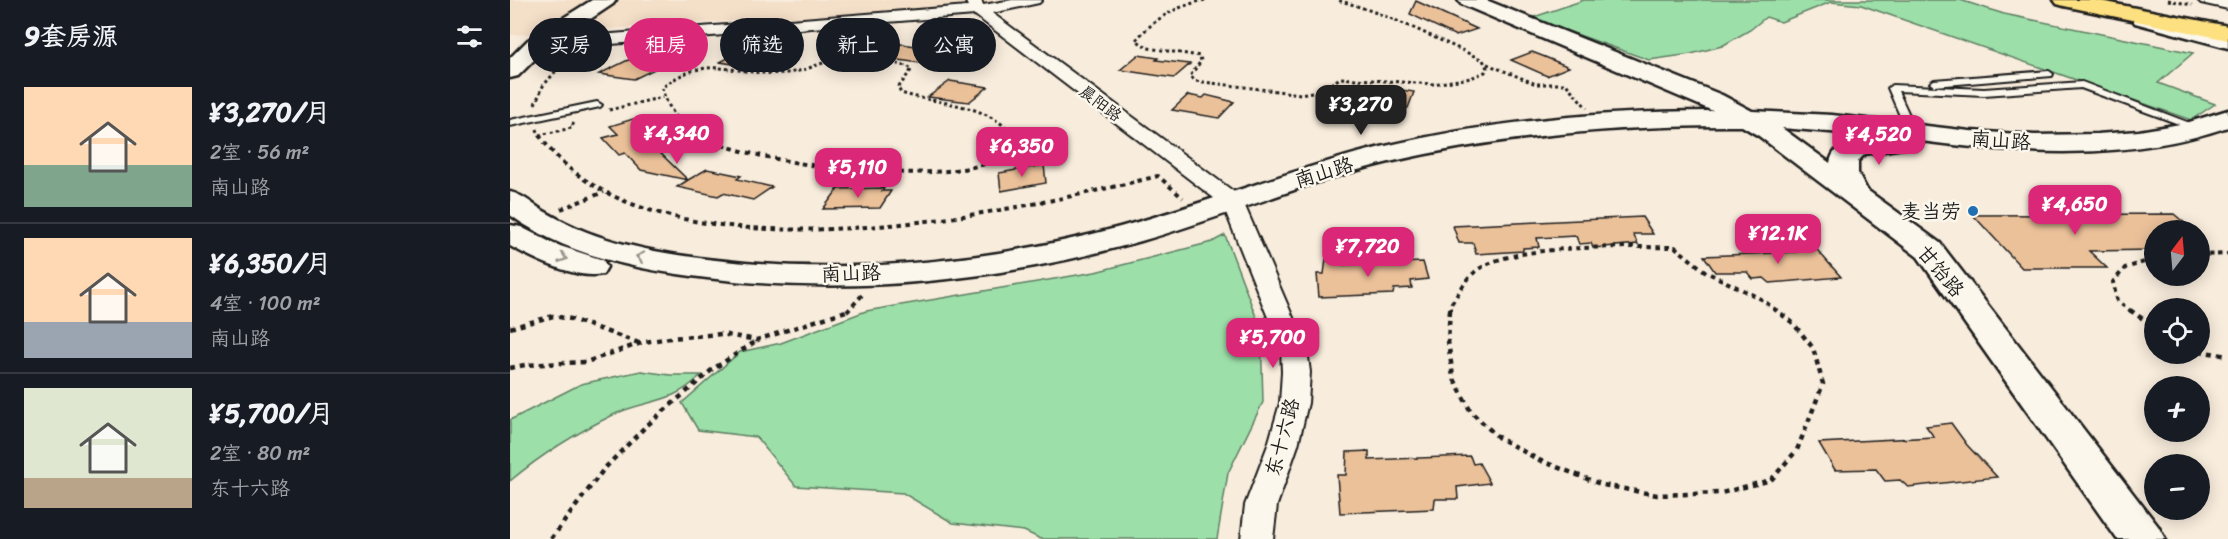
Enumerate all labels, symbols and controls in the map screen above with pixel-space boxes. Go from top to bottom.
text: 9套房源 [24,13,118,59]
chip: 买房 [528,18,612,72]
chip: 租房 [624,18,708,72]
chip: 筛选 [720,18,804,72]
chip: 新上 [816,18,900,72]
chip: 公寓 [912,18,996,72]
icon: filters [453,20,486,53]
street label: 晨阳路 [1073,77,1129,129]
pin: ¥3,270 [1312,85,1410,136]
text: ¥3,270 [1329,87,1393,122]
text: ¥3,270/月 [210,89,331,135]
icon: home [72,111,144,183]
pin: ¥4,340 [628,114,726,165]
pin: ¥4,520 [1830,115,1928,166]
text: ¥4,340 [644,116,710,151]
text: ¥4,520 [1846,117,1912,152]
street label: 南山路 [1970,121,2033,160]
pin: ¥6,350 [973,127,1071,178]
text: ¥6,350 [990,129,1054,164]
text: 2室 · 56 m² [210,135,309,170]
street label: 南山路 [1290,147,1359,198]
pin: ¥5,110 [809,148,907,199]
text: ¥5,110 [829,150,887,185]
text: 南山路 [210,170,270,205]
pin: ¥4,650 [2026,185,2124,236]
text: ¥4,650 [2042,187,2108,222]
place label: 麦当劳 [1901,194,1961,229]
marker: 麦当劳 [1966,204,1980,218]
pin: ¥12.1K [1729,214,1827,265]
text: ¥12.1K [1749,216,1807,251]
north arrow [2144,220,2210,286]
map controls [2144,220,2210,520]
pin: ¥7,720 [1319,227,1417,278]
text: ¥7,720 [1336,229,1400,264]
street label: 甘饴路 [1908,237,1974,306]
text: ¥6,350/月 [210,240,332,286]
one-way arrow [557,251,568,263]
one-way arrow [635,251,645,264]
street label: 南山路 [820,255,883,292]
icon: home [72,262,144,334]
text: 4室 · 100 m² [210,286,321,321]
button: locate [2144,298,2210,364]
pin: ¥5,700 [1224,318,1322,369]
text: ¥5,700 [1240,320,1306,355]
text: 南山路 [210,321,270,356]
button: + [2144,376,2210,442]
text: ¥5,700/月 [210,390,334,436]
street label: 东十六路 [1255,393,1310,480]
icon: home [72,412,144,484]
text: 2室 · 80 m² [210,436,310,471]
button: − [2144,454,2210,520]
text: 东十六路 [210,471,290,506]

